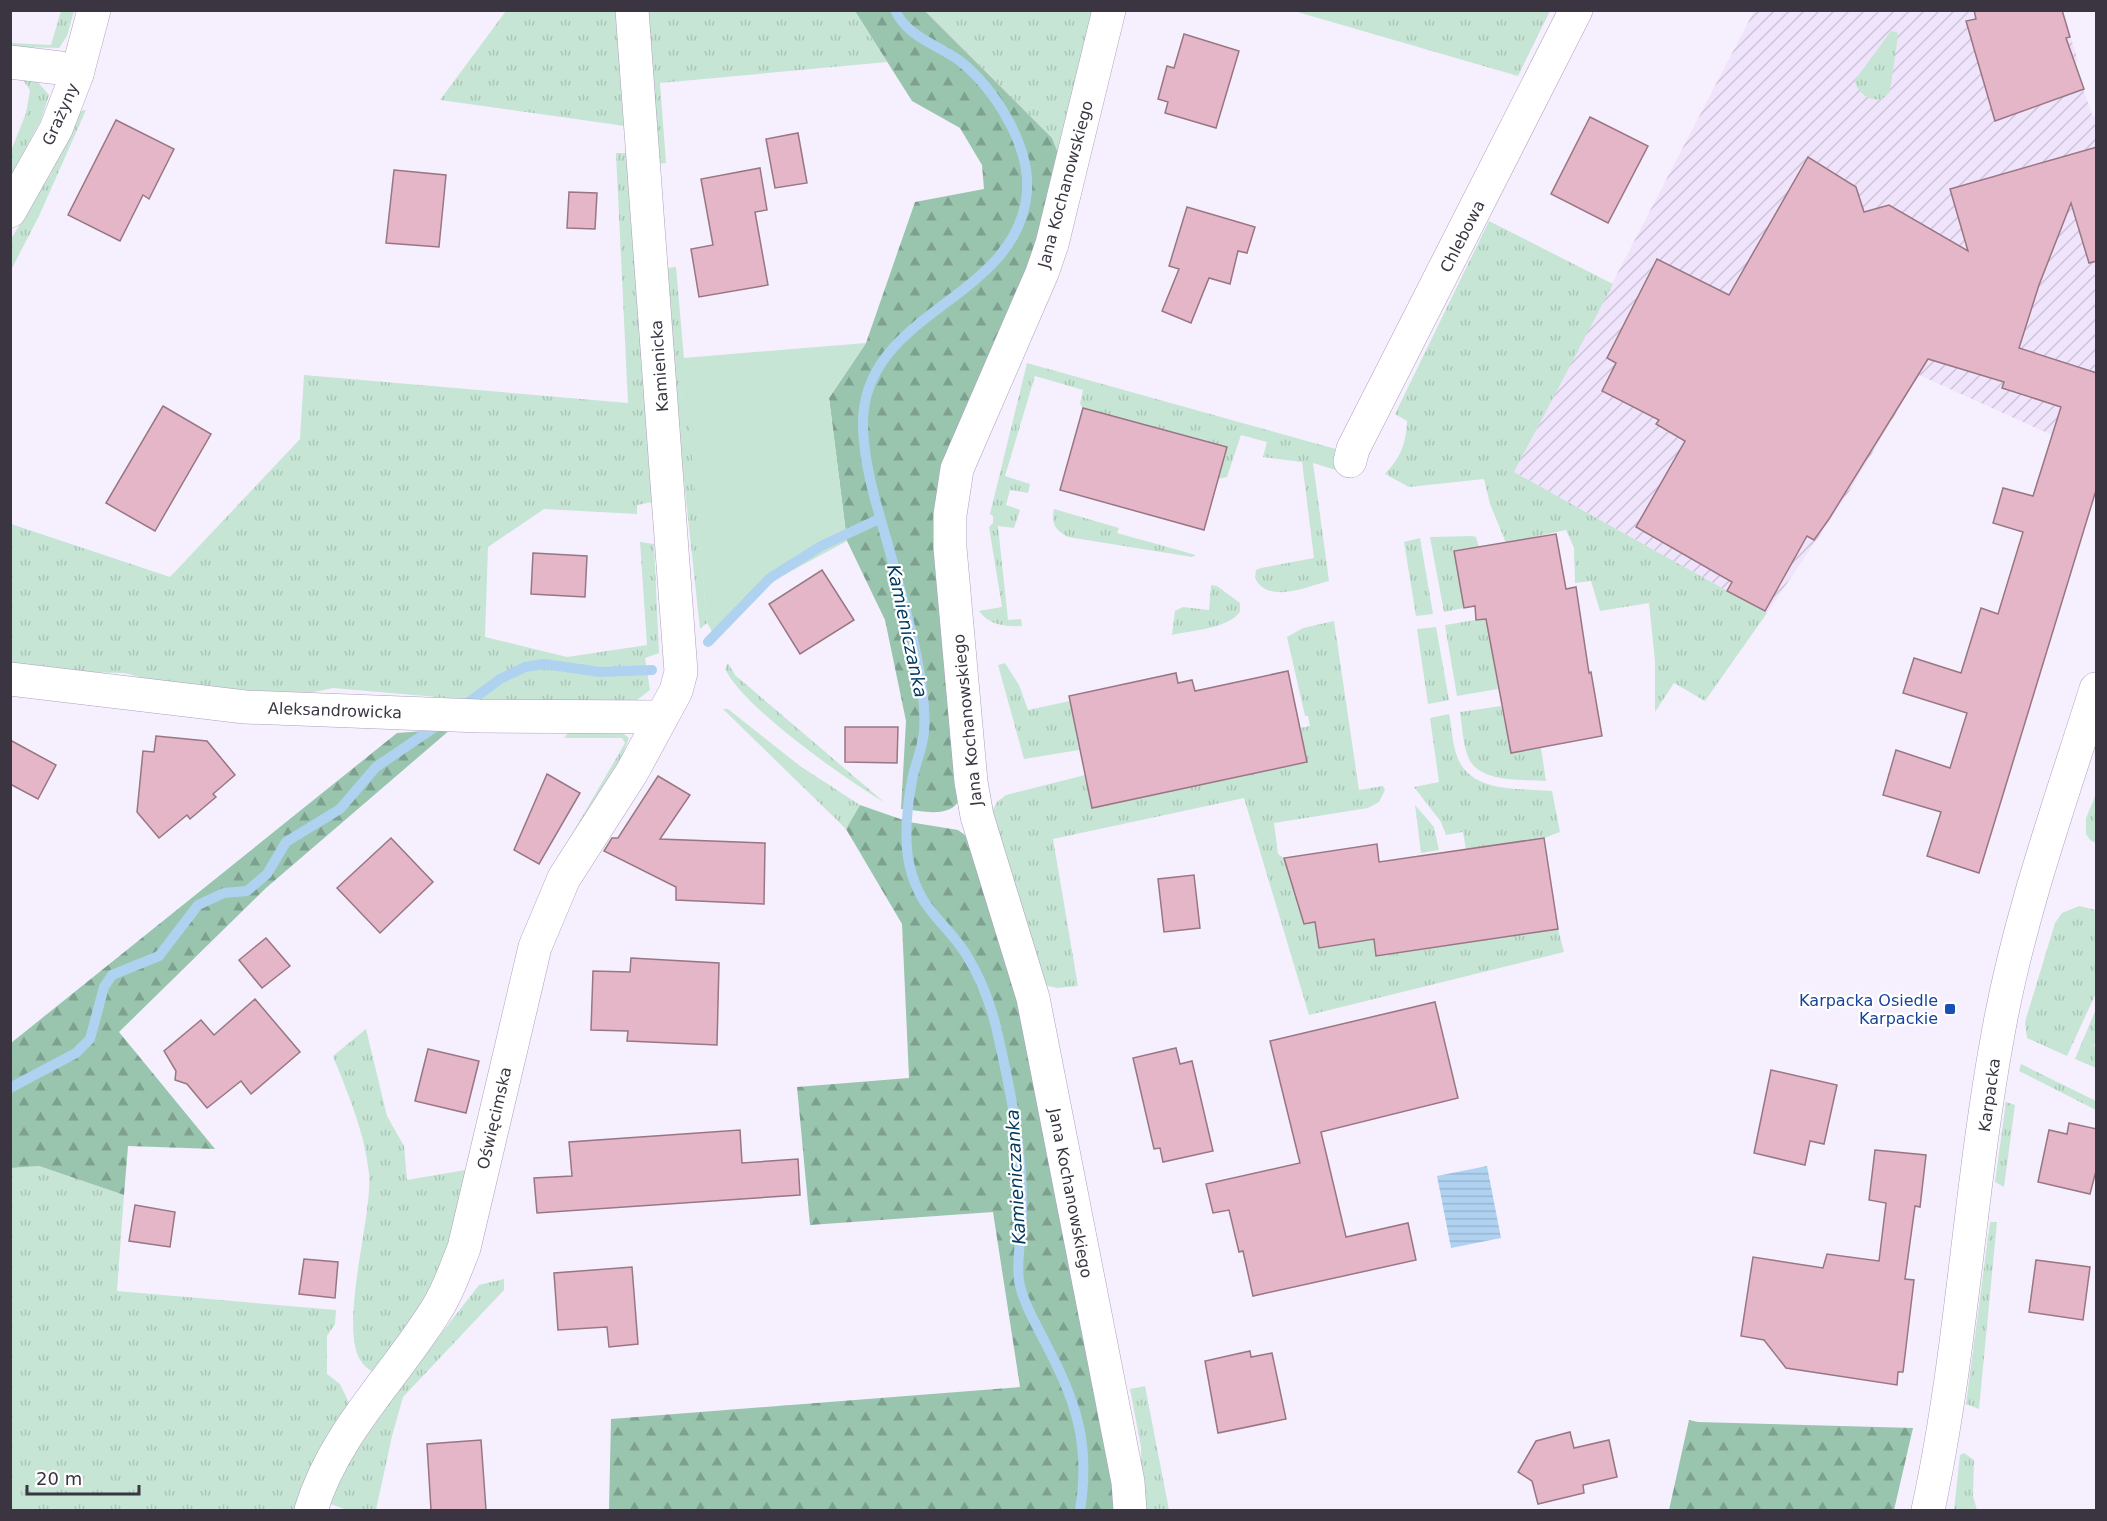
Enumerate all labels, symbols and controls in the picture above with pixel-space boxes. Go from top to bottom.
street label: Grażyny [38,80,83,148]
street label: Jana Kochanowskiego [1034,98,1097,271]
street label: Chlebowa [1436,197,1489,275]
street label: Kamienicka [647,319,672,413]
water label: Kamieniczanka [883,562,932,699]
street label: Jana Kochanowskiego [949,633,986,808]
street label: Aleksandrowicka [268,699,402,722]
place label: Karpacka Osiedle Karpackie [1799,991,1938,1028]
marker: Karpacka Osiedle Karpackie [1943,1002,1957,1016]
street label: Karpacka [1975,1057,2004,1133]
street label: Oświęcimska [474,1065,515,1171]
street label: Jana Kochanowskiego [1045,1106,1096,1280]
water label: Kamieniczanka [1001,1109,1030,1245]
scale bar [27,1458,140,1496]
text: 20 m [36,1468,82,1489]

